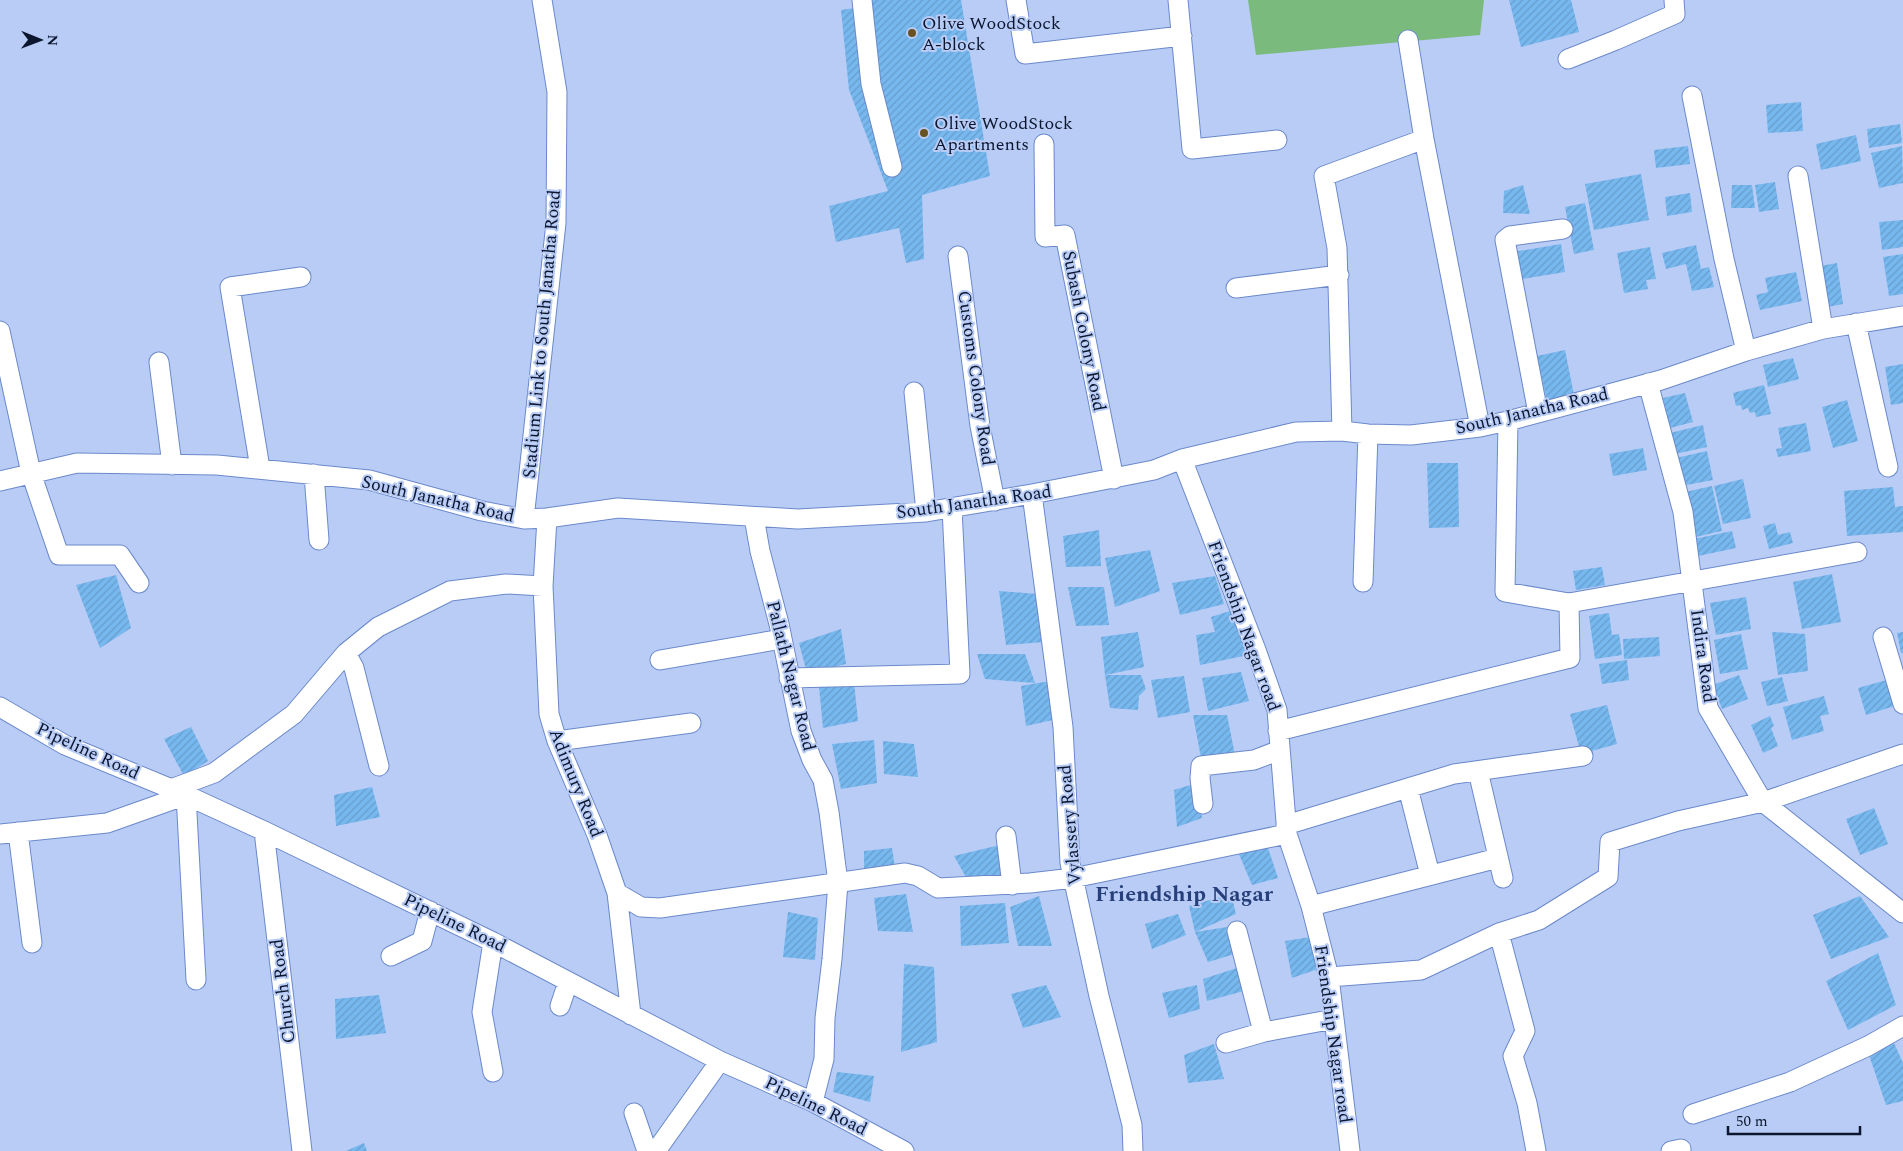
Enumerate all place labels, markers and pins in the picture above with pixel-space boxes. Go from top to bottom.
place label: Olive WoodStock A-block [922,10,1061,58]
marker: Olive WoodStock A-block [906,27,918,39]
place label: Olive WoodStock Apartments [934,110,1073,158]
marker: Olive WoodStock Apartments [918,127,930,139]

